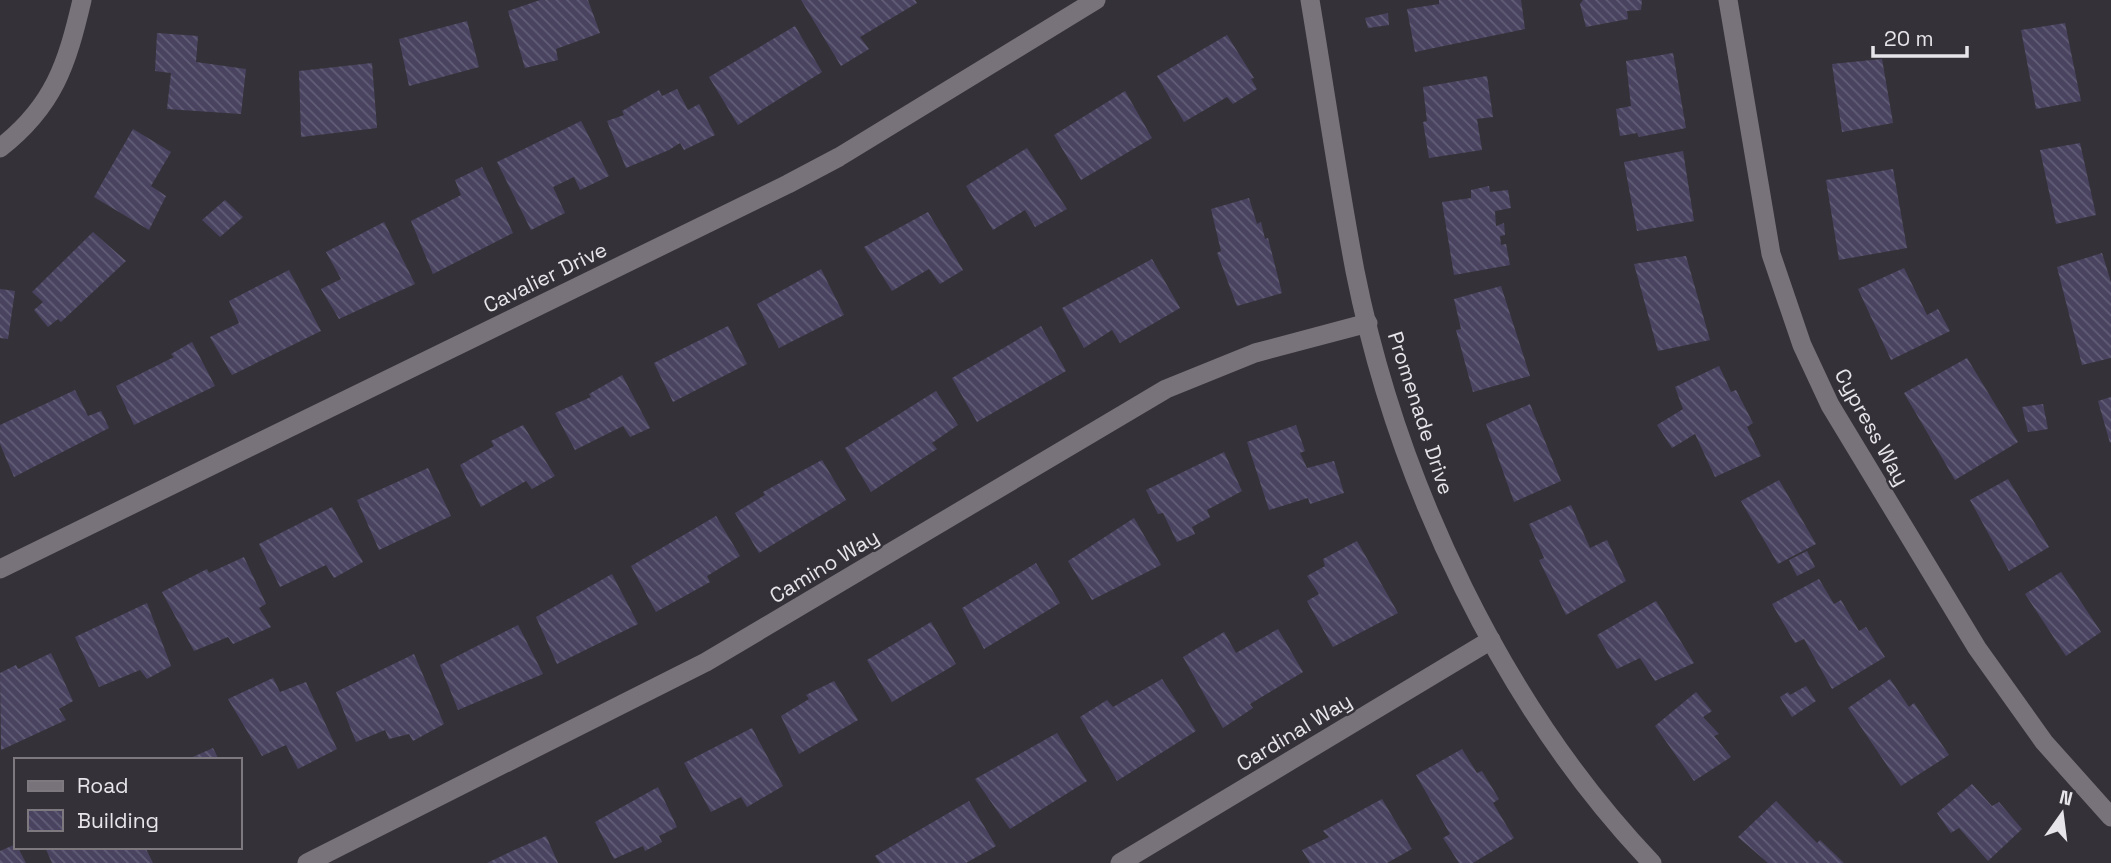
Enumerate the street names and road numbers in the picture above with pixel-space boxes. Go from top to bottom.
street label: Cavalier Drive [479,235,611,319]
street label: Promenade Drive [1382,328,1460,498]
street label: Cypress Way [1829,364,1915,490]
street label: Camino Way [764,523,884,609]
street label: Cardinal Way [1231,687,1357,777]

